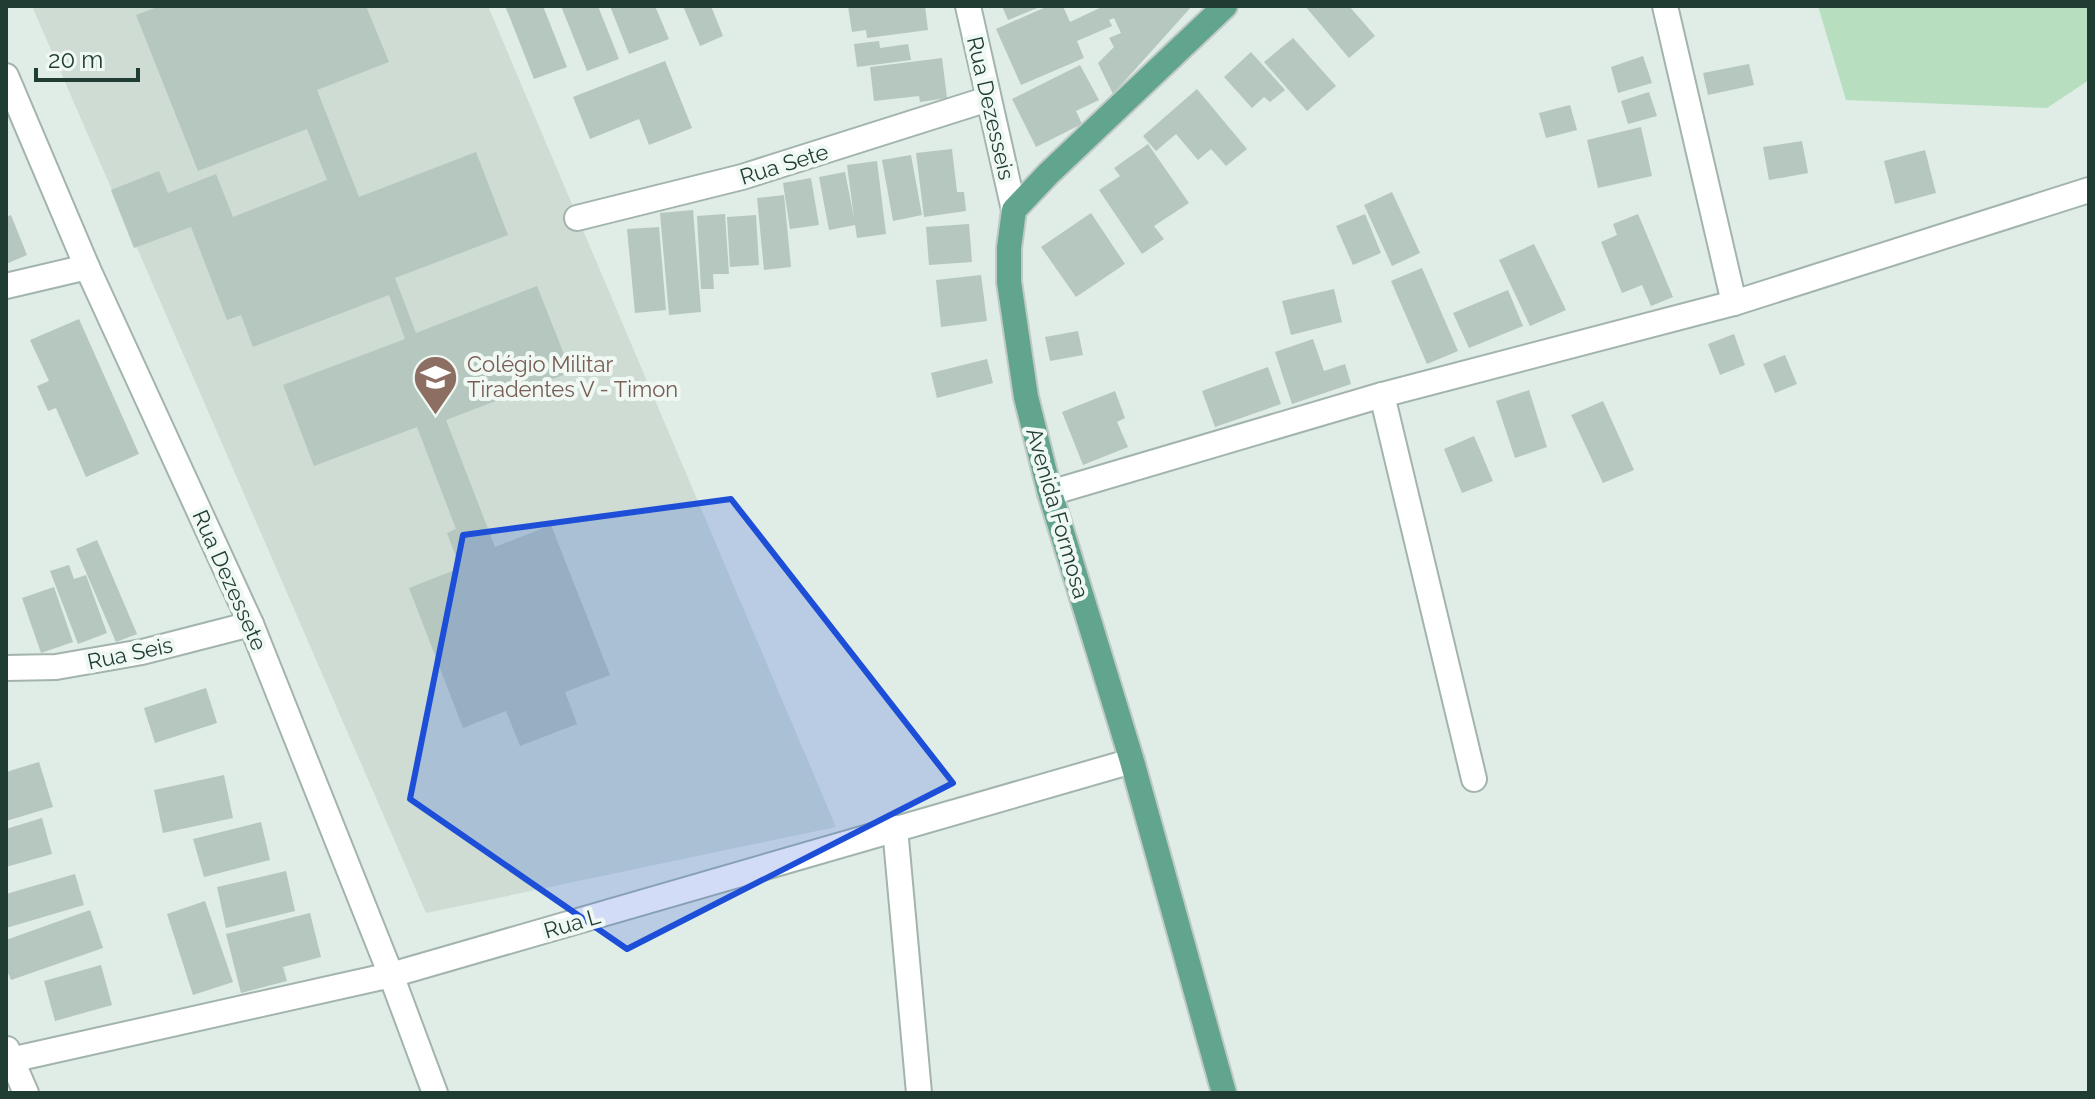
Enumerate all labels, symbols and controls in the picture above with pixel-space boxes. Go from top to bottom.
scale bar [36,32,138,82]
street label: Rua Dezesseis [962,34,1020,182]
text: 20 m [48,45,103,74]
street label: Rua Sete [737,138,831,190]
place label: Colégio Militar Tiradentes V - Timon [467,351,678,402]
school or university icon: Colégio Militar Tiradentes V - Timon [412,353,460,416]
street label: Avenida Formosa [1021,425,1095,601]
street label: Rua Dezessete [187,506,273,654]
street label: Rua Seis [85,631,175,675]
street label: Rua L [541,903,603,943]

